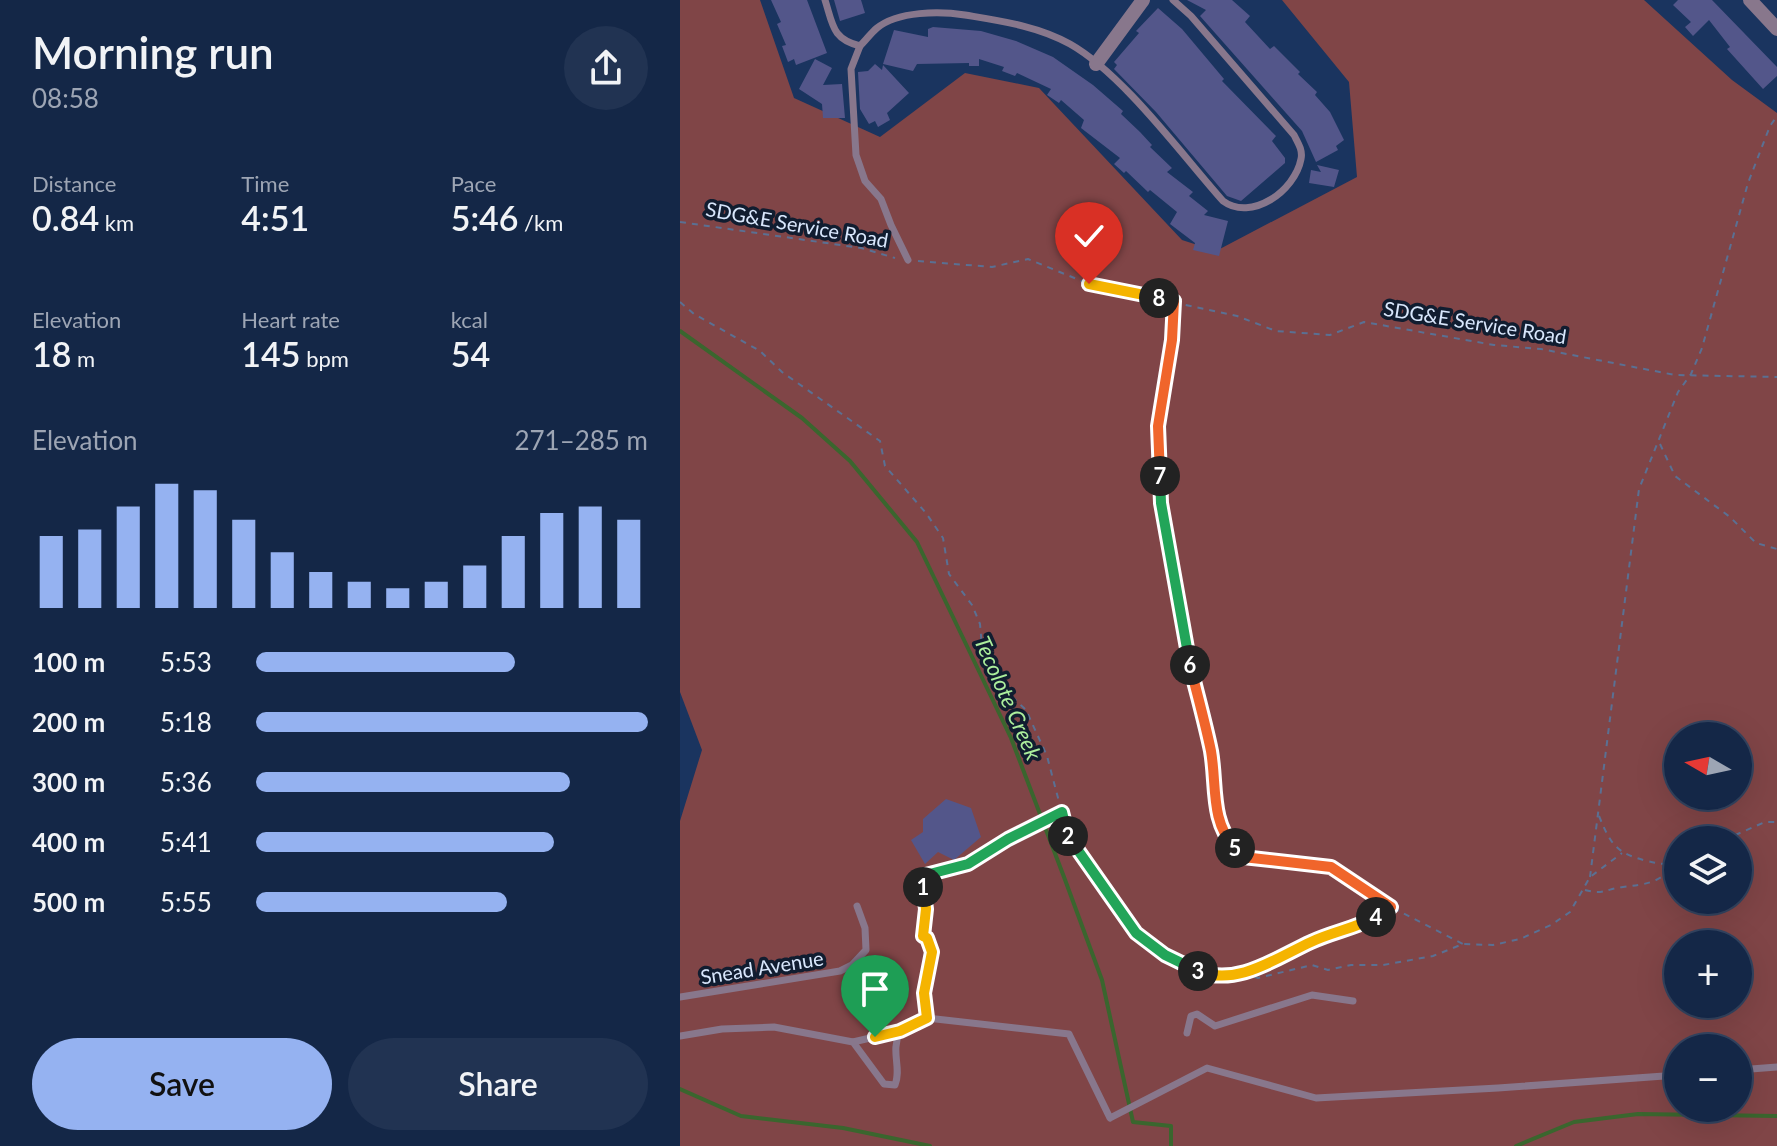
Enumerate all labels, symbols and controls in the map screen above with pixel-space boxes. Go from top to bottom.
text: Morning run [32,26,274,78]
button: share [564,26,648,110]
text: 08:58 [32,82,99,114]
text: Distance [32,170,116,197]
text: Time [241,170,289,197]
text: Pace [451,170,496,197]
street label: SDG&E Service Road [704,196,890,252]
text: 0.84 [32,197,99,238]
text: 4:51 [241,197,309,238]
text: 5:46 [451,197,518,238]
pin [1055,202,1123,284]
text: km [99,209,134,236]
text: /km [518,209,563,236]
icon: check [1067,214,1111,258]
pin: 8 [1139,278,1179,318]
text: 8 [1153,284,1165,311]
street label: SDG&E Service Road [1382,296,1568,348]
text: Elevation [32,306,121,333]
text: Heart rate [241,306,340,333]
text: kcal [451,306,488,333]
text: 18 [32,333,71,374]
text: 145 [241,333,301,374]
text: 54 [451,333,490,374]
text: m [71,345,95,372]
text: bpm [301,345,349,372]
text: Elevation [32,424,138,456]
text: 271–285 m [514,424,648,456]
pin: 7 [1140,456,1180,496]
text: 7 [1154,462,1166,489]
water label: Tecolote Creek [969,632,1048,765]
pin: 6 [1170,645,1210,685]
text: 100 m [32,646,105,678]
text: 5:53 [160,646,212,678]
text: 6 [1184,651,1196,678]
text: 200 m [32,706,105,738]
text: 5:18 [160,706,212,738]
north arrow [1664,722,1752,810]
map controls [1664,722,1752,1122]
text: 300 m [32,766,105,798]
text: 5:36 [160,766,212,798]
pin: 2 [1048,816,1088,856]
text: 2 [1062,822,1074,849]
text: 400 m [32,826,105,858]
text: 5:41 [160,826,212,858]
button: layers [1664,826,1752,914]
pin: 5 [1215,828,1255,868]
text: 5 [1229,834,1241,861]
pin: 1 [903,867,943,907]
text: 1 [917,873,929,900]
text: 500 m [32,886,105,918]
text: 5:55 [160,886,212,918]
pin: 4 [1356,897,1396,937]
text: 4 [1370,903,1382,930]
button: + [1664,930,1752,1018]
street label: Snead Avenue [699,945,825,989]
pin: 3 [1178,951,1218,991]
pin [841,955,909,1037]
text: 3 [1192,957,1204,984]
icon: arrive [853,967,897,1011]
button: − [1664,1034,1752,1122]
button: Save [32,1038,332,1130]
button: Share [348,1038,648,1130]

